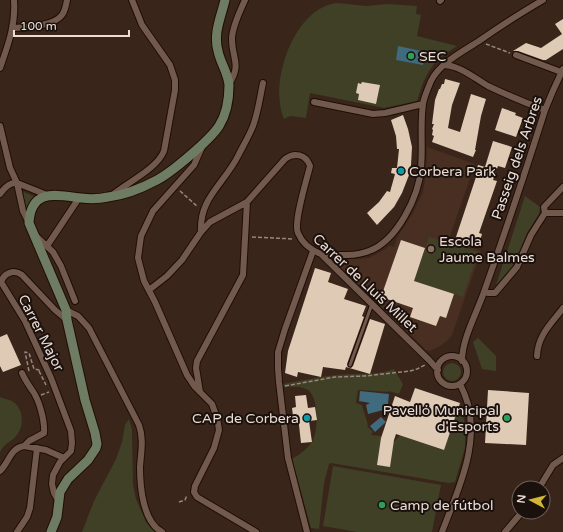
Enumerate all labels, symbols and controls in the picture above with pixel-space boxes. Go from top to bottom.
scale bar [14,12,129,38]
text: 100 m [20,19,57,33]
place label: SEC [419,48,446,65]
marker: SEC [406,51,416,61]
street label: Passeig dels Arbres [488,94,546,222]
place label: Corbera Park [409,163,496,180]
marker: Corbera Park [396,166,406,176]
street label: Carrer de Lluis Millet [309,230,421,336]
place label: Escola Jaume Balmes [439,233,535,266]
marker: Escola Jaume Balmes [426,244,436,254]
street label: Carrer Major [14,292,68,375]
place label: Pavelló Municipal d'Esports [383,402,499,435]
place label: CAP de Corbera [192,410,299,427]
marker: CAP de Corbera [302,413,312,423]
marker: Pavelló Municipal d'Esports [502,413,512,423]
north arrow [511,480,551,520]
text: N [515,494,529,504]
place label: Camp de fútbol [390,497,493,514]
marker: Camp de fútbol [377,500,387,510]

